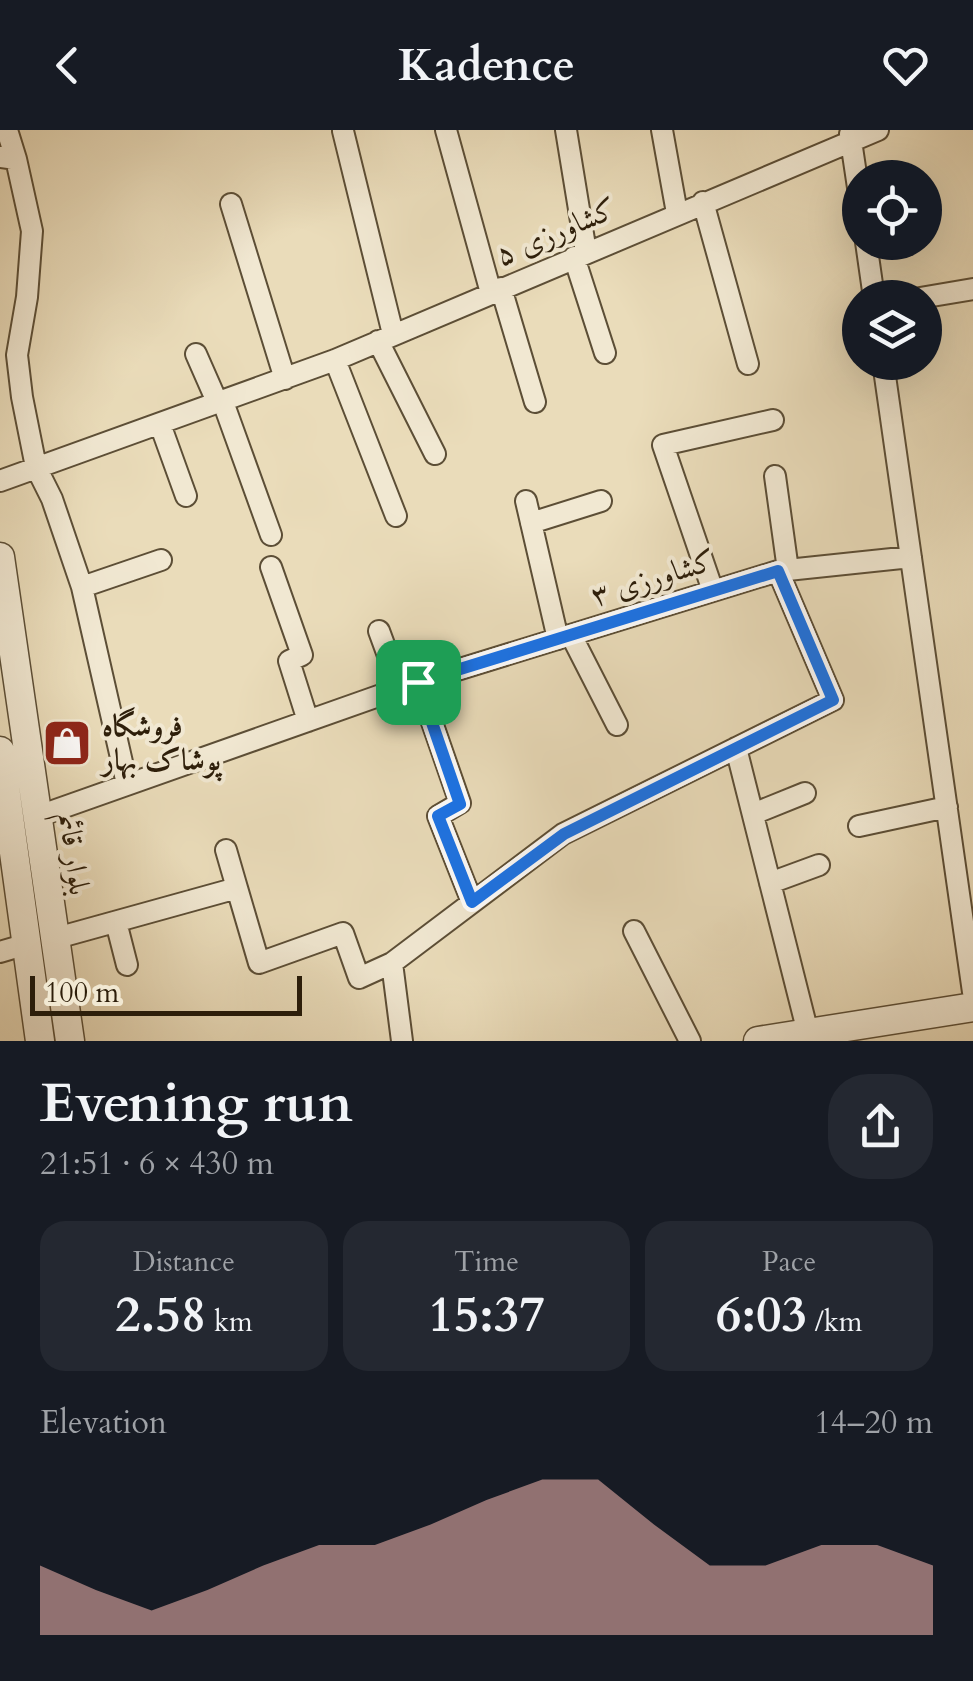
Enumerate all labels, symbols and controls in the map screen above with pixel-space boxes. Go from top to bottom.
text: Kadence [398,35,575,96]
icon: back [40,38,95,93]
icon: heart [878,38,933,93]
map controls [842,160,942,380]
button: locate [842,160,942,260]
street label: کشاورزی ۵ [489,188,623,276]
button: layers [842,280,942,380]
street label: کشاورزی ۳ [586,540,720,616]
pin [376,640,461,725]
icon: arrive [391,655,446,710]
place label: فروشگاه پوشاک بهار [99,706,223,782]
shop icon: فروشگاه پوشاک بهار [41,717,93,769]
street label: بلوار قائم [43,810,100,899]
scale bar [30,971,302,1016]
text: 100 m [45,974,119,1012]
text: Evening run [40,1067,353,1141]
button: share [828,1074,933,1179]
text: 21:51 · 6 × 430 m [40,1142,274,1186]
text: Distance [133,1243,235,1281]
text: Time [454,1243,519,1281]
text: Pace [762,1243,816,1281]
text: 2.58 [115,1281,206,1349]
text: 15:37 [428,1281,545,1349]
text: 6:03 [716,1281,807,1349]
text: km [206,1303,253,1341]
text: /km [807,1303,862,1341]
text: Elevation [40,1401,167,1445]
text: 14–20 m [814,1401,933,1445]

